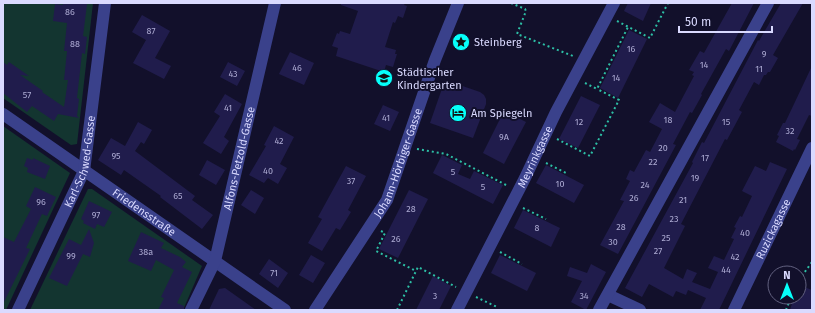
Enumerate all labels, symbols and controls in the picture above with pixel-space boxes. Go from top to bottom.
house number: 86 [65,7,75,17]
scale bar [679,8,772,34]
text: 50 m [685,15,711,29]
house number: 87 [147,26,155,36]
place icon: Steinberg [451,32,471,52]
place label: Steinberg [474,36,522,49]
house number: 88 [70,39,80,49]
house number: 16 [627,44,636,54]
house number: 9 [762,49,767,59]
house number: 14 [700,60,709,70]
house number: 46 [292,63,302,73]
house number: 11 [755,64,763,74]
place label: Städtischer Kindergarten [397,66,462,92]
school or university icon: Städtischer Kindergarten [374,68,394,88]
house number: 43 [228,69,238,79]
house number: 14 [612,73,621,83]
house number: 57 [23,90,31,100]
house number: 41 [224,103,232,113]
hotel icon: Am Spiegeln [448,103,468,123]
street label: Alfons-Petzold-Gasse [221,105,258,211]
street label: Johann-Hörbiger-Gasse [371,107,425,220]
place label: Am Spiegeln [471,107,532,120]
house number: 41 [382,113,390,123]
street label: Karl-Schwed-Gasse [62,115,98,210]
house number: 18 [664,115,672,125]
house number: 12 [575,117,583,127]
house number: 15 [722,117,731,127]
street label: Meyrinkgasse [515,124,556,190]
house number: 32 [786,126,794,136]
house number: 9A [499,132,510,142]
house number: 42 [274,136,284,146]
house number: 20 [658,143,668,153]
house number: 95 [111,151,121,161]
house number: 17 [701,153,709,163]
house number: 22 [649,157,657,167]
house number: 40 [263,166,273,176]
house number: 5 [451,167,456,177]
house number: 19 [691,173,700,183]
house number: 37 [347,176,355,186]
house number: 10 [556,179,564,189]
house number: 24 [640,180,650,190]
house number: 5 [481,182,486,192]
street label: Friedensstraße [110,186,178,239]
house number: 65 [173,191,183,201]
house number: 26 [629,193,639,203]
house number: 21 [679,195,687,205]
house number: 96 [36,197,46,207]
street label: Ruzickagasse [754,197,793,261]
house number: 28 [406,204,416,214]
house number: 97 [92,210,100,220]
house number: 23 [670,214,678,224]
house number: 28 [616,222,626,232]
house number: 8 [535,223,540,233]
house number: 40 [740,228,750,238]
house number: 25 [662,233,671,243]
house number: 26 [391,234,401,244]
house number: 30 [608,237,618,247]
house number: 27 [654,246,662,256]
house number: 38a [139,247,153,257]
house number: 99 [66,251,76,261]
house number: 42 [730,252,740,262]
house number: 44 [721,265,731,275]
north arrow [767,265,807,305]
house number: 71 [270,268,278,278]
text: N [783,269,791,282]
house number: 3 [433,291,437,301]
house number: 34 [579,291,589,301]

